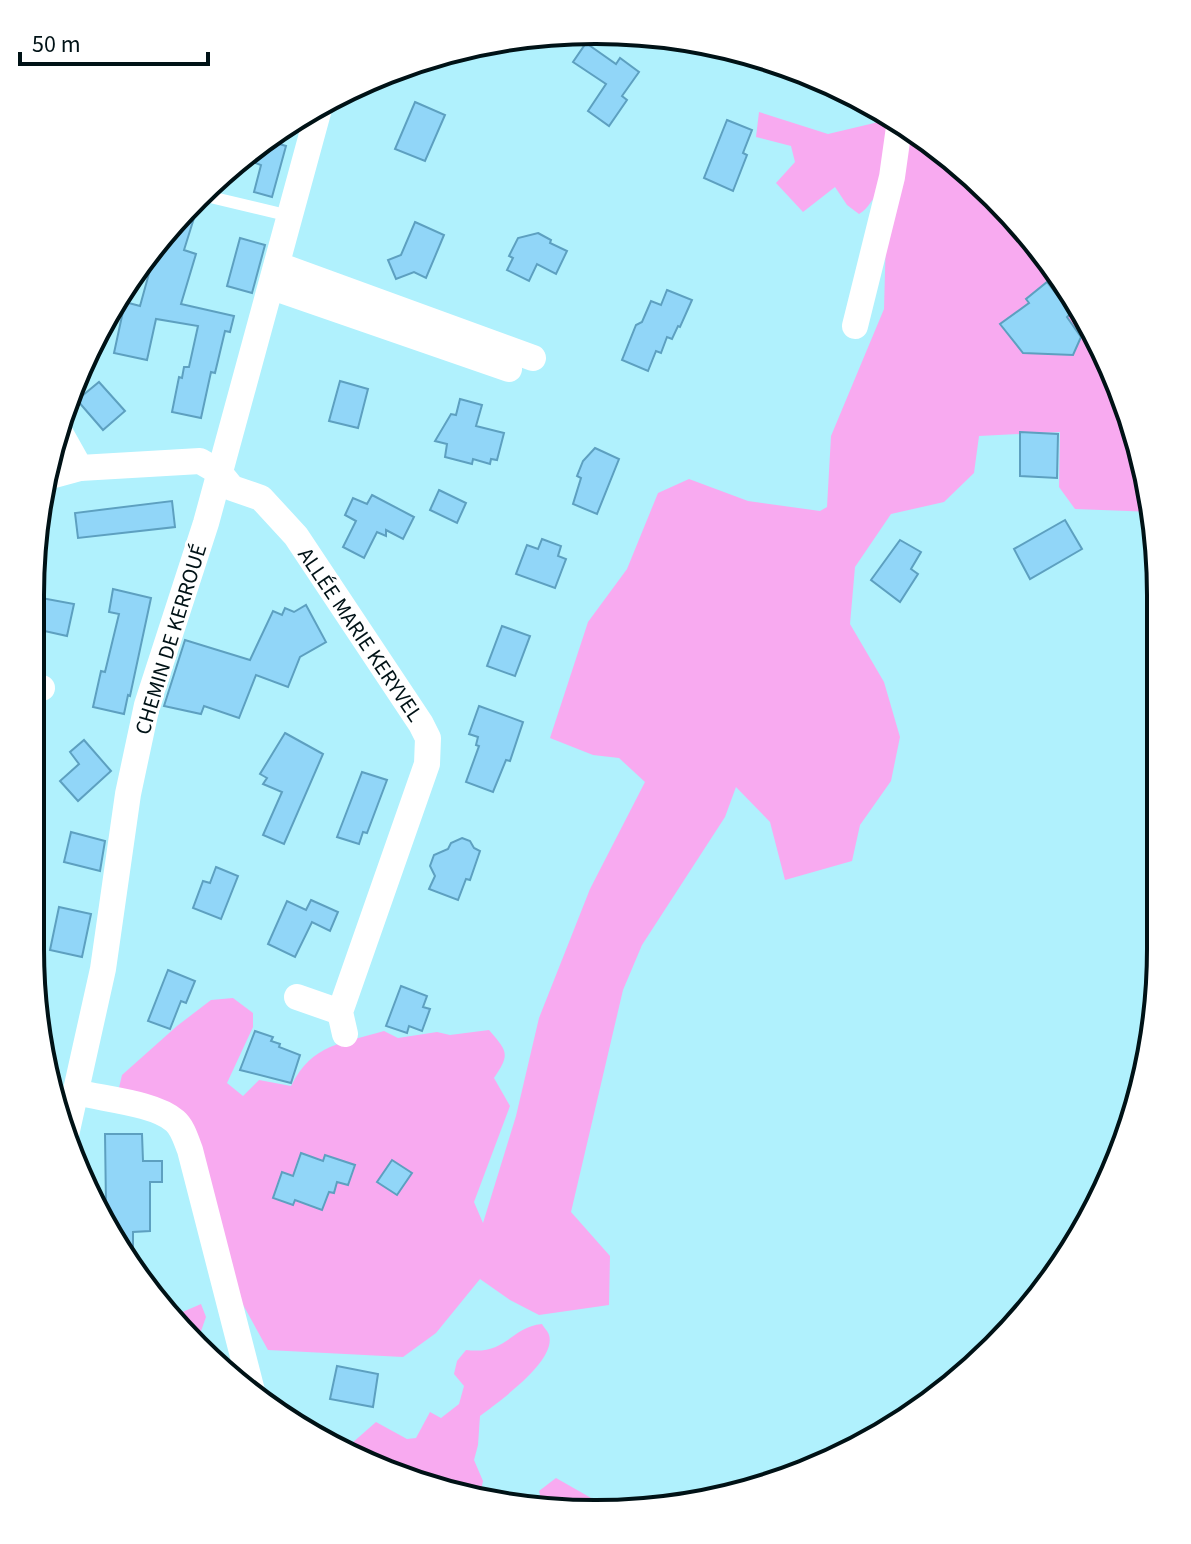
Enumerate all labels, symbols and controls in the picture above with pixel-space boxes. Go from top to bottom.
scale bar [20,16,208,66]
text: 50 m [32,27,81,62]
street label: CHEMIN DE KERROUÉ [127,540,215,739]
street label: ALLÉE MARIE KERYVEL [290,541,431,728]

